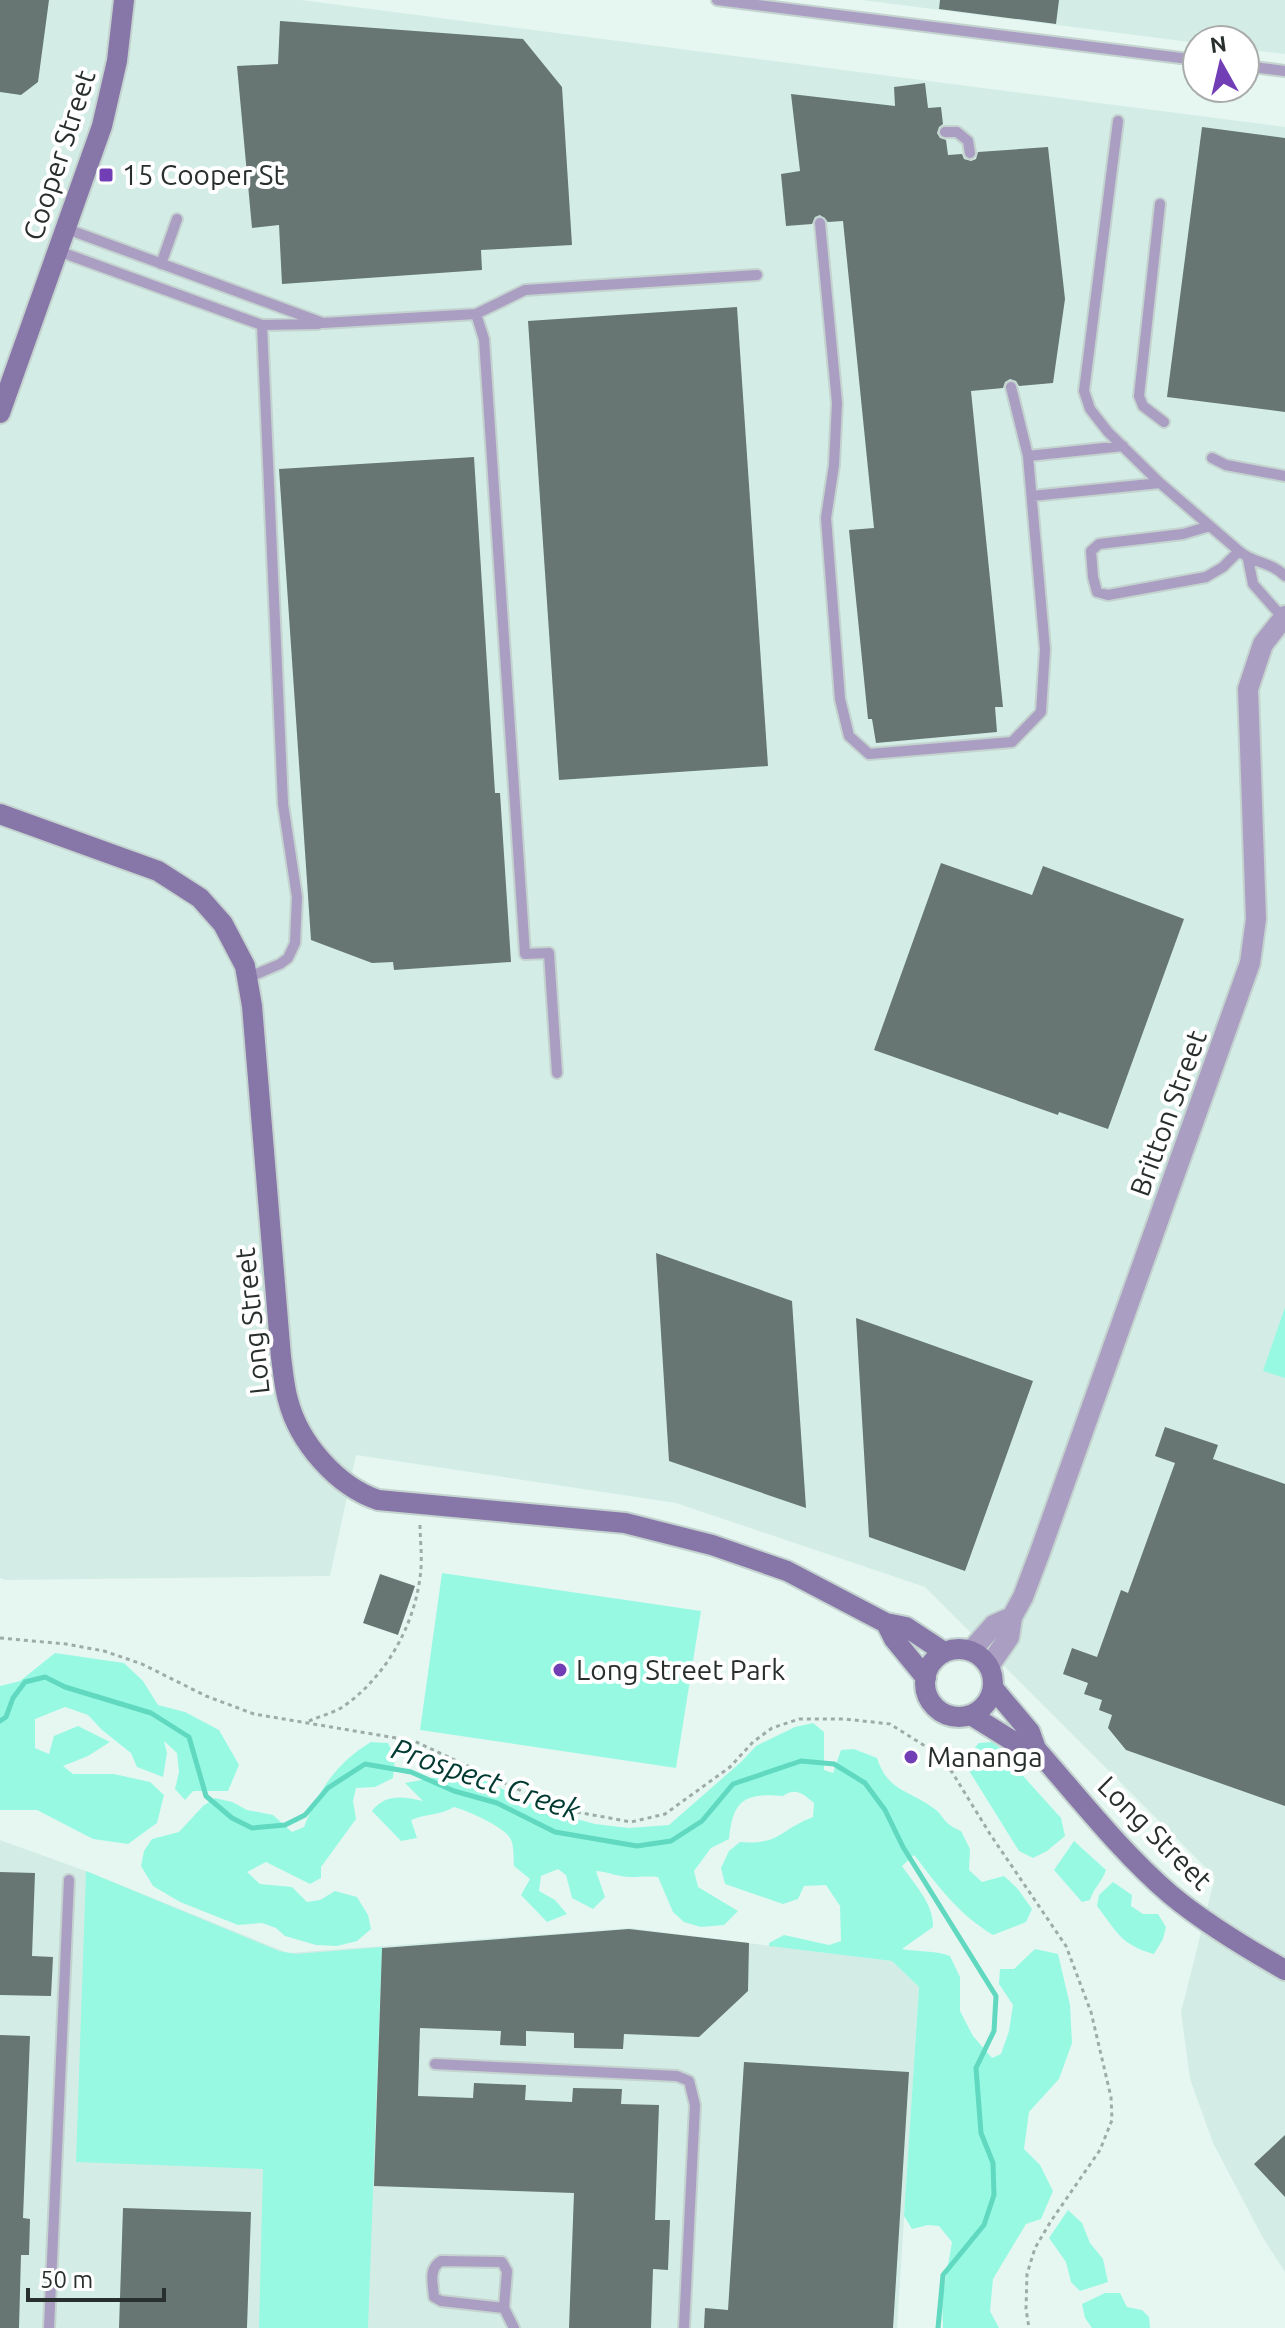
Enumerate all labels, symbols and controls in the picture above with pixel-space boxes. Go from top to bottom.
north arrow [1181,24,1261,104]
text: N [1208,30,1228,57]
street label: Cooper Street [16,66,101,244]
place label: 15 Cooper St [122,159,284,190]
marker: 15 Cooper St [97,166,115,184]
street label: Britton Street [1123,1026,1212,1200]
street label: Long Street [228,1246,275,1396]
place label: Long Street Park [576,1654,785,1685]
marker: Long Street Park [551,1661,569,1679]
water label: Prospect Creek [388,1731,586,1827]
place label: Mananga [927,1741,1043,1772]
marker: Mananga [902,1748,920,1766]
street label: Long Street [1092,1770,1218,1896]
scale bar [28,2252,164,2302]
text: 50 m [40,2266,93,2293]

